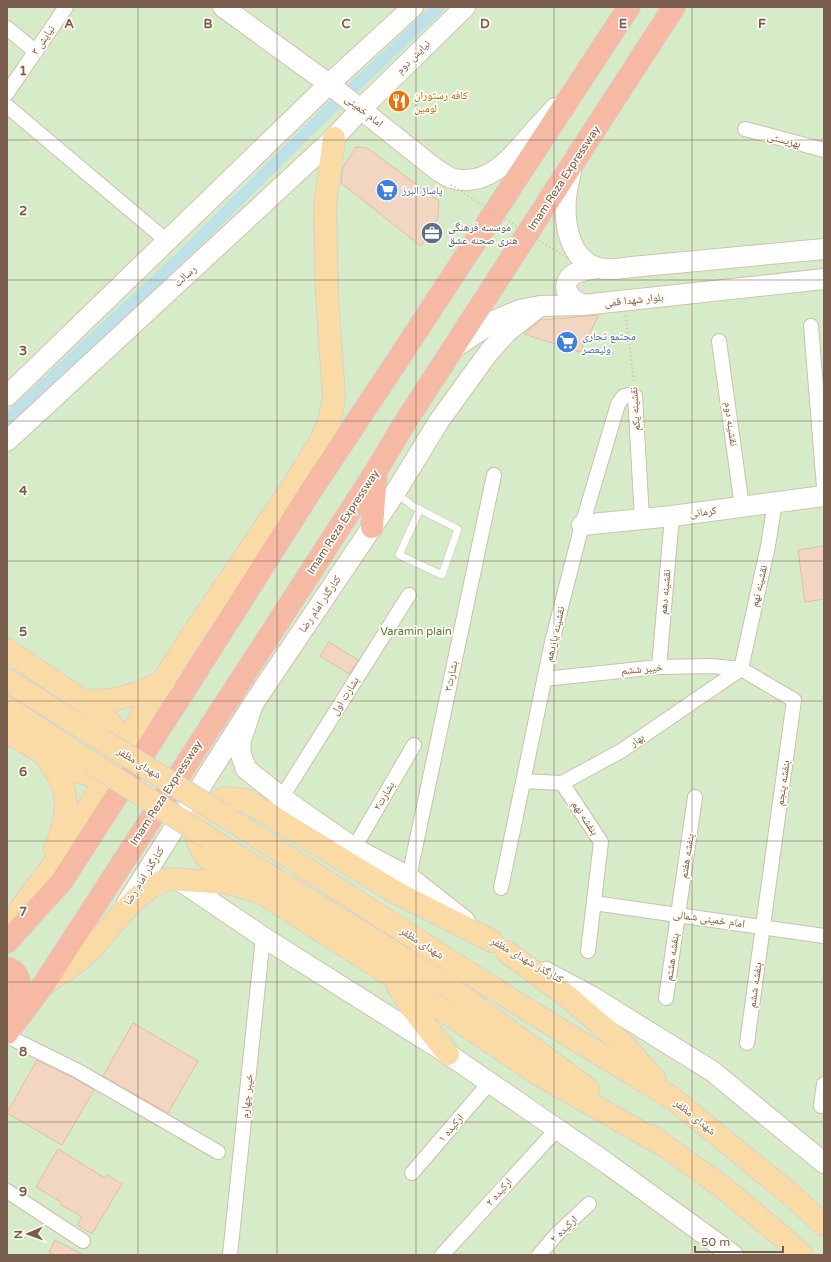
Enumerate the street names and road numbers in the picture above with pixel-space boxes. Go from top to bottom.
street label: نیایش ۳ [29,23,57,57]
street label: نیایش دوم [393,37,433,77]
street label: امام خمینی [342,92,386,130]
street label: Imam Reza Expressway [525,123,603,233]
street label: بهزیستی [766,129,802,151]
street label: رسالت [171,263,199,289]
street label: بلوار شهدا قمی [604,290,664,310]
street label: نقشینه یکم [627,386,644,432]
street label: نقشینه دوم [721,401,741,447]
street label: Imam Reza Expressway [304,467,382,577]
street label: کرمانی [689,504,718,520]
street label: نقشینه نهم [748,564,771,608]
street label: نقشینه دهم [657,569,674,615]
street label: کنارگذر امام رضا [296,573,344,635]
street label: نقشینه یازدهم [542,605,569,663]
street label: بشارت۳ [441,660,461,692]
street label: خیبر ششم [621,661,663,678]
street label: بشارت اول [328,674,362,718]
street label: بهار [627,731,647,750]
street label: Imam Reza Expressway [127,738,205,848]
street label: شهدای مظفر [114,744,163,782]
street label: بنفشه پنجم [773,759,794,807]
street label: بشارت۲ [371,779,397,813]
street label: بنفشه نهم [568,798,601,838]
street label: بنفشه هفتم [677,833,698,880]
street label: کنارگذر امام رضا [121,844,167,907]
street label: امام خمینی شمالی [672,908,746,930]
street label: شهدای مظفر [397,924,446,962]
street label: بنفشه هشتم [662,932,683,982]
street label: کنارگذر شهدای مظفر [488,934,566,986]
street label: بنفشه ششم [745,961,766,1009]
street label: خیبر چهارم [238,1073,256,1119]
street label: شهدای مظفر [671,1096,718,1138]
street label: ارکیده ۱ [435,1111,467,1145]
street label: ارکیده ۲ [483,1175,515,1209]
street label: ارکیده ۳ [548,1213,580,1245]

